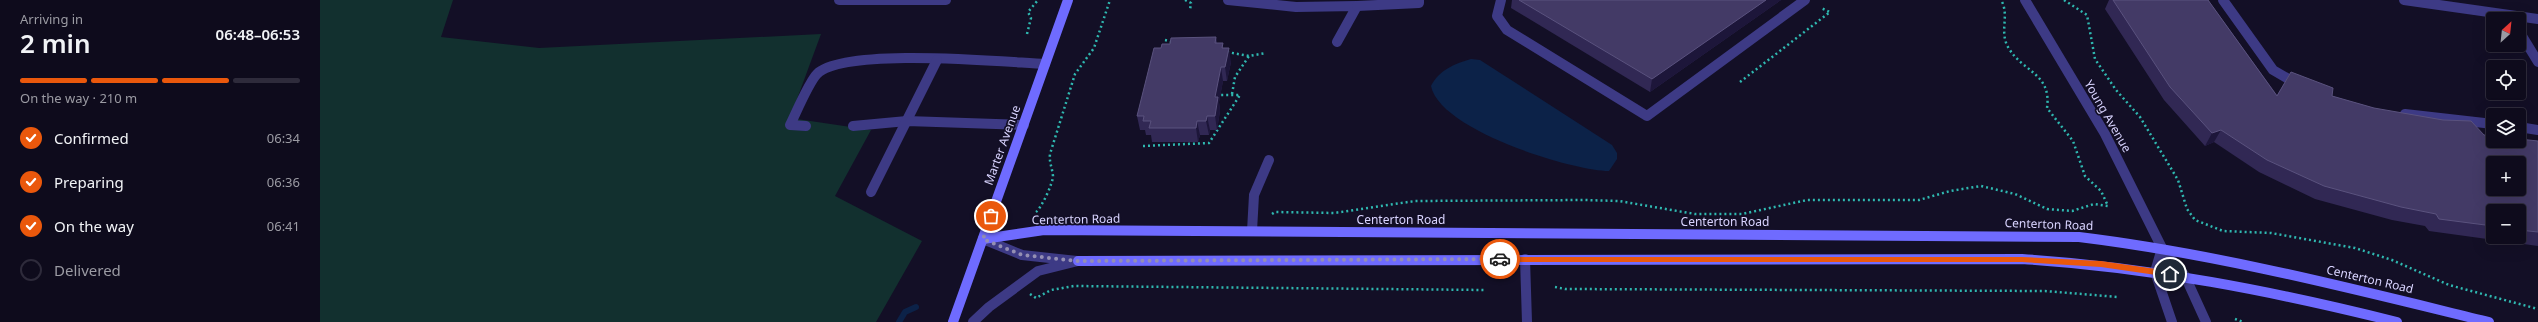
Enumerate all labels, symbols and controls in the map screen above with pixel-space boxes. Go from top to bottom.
text: Arriving in [20,10,83,28]
north arrow [2486,12,2526,52]
map controls [2486,12,2526,244]
text: 06:48–06:53 [216,24,300,44]
text: 2 min [20,25,91,61]
button: locate [2486,60,2526,100]
street label: Young Avenue [2080,77,2136,155]
text: On the way · 210 m [20,89,137,107]
street label: Marter Avenue [980,102,1024,187]
button: layers [2486,108,2526,148]
icon: check [20,127,42,149]
text: Confirmed [54,128,129,148]
text: 06:34 [267,129,300,147]
button: + [2486,156,2526,196]
icon: check [20,171,42,193]
text: Preparing [54,172,124,192]
text: 06:36 [267,173,300,191]
pin [974,199,1008,233]
button: − [2486,204,2526,244]
icon: bag [980,205,1002,227]
street label: Centerton Road [1031,210,1121,228]
street label: Centerton Road [1357,211,1445,228]
street label: Centerton Road [1681,213,1769,230]
street label: Centerton Road [2004,214,2094,234]
icon: check [20,215,42,237]
text: On the way [54,216,134,236]
text: 06:41 [267,217,300,235]
courier [1480,239,1520,279]
icon: car [1489,248,1511,270]
pin [2153,257,2187,291]
text: Delivered [54,260,121,280]
street label: Centerton Road [2325,261,2415,297]
icon: home [2159,263,2181,285]

